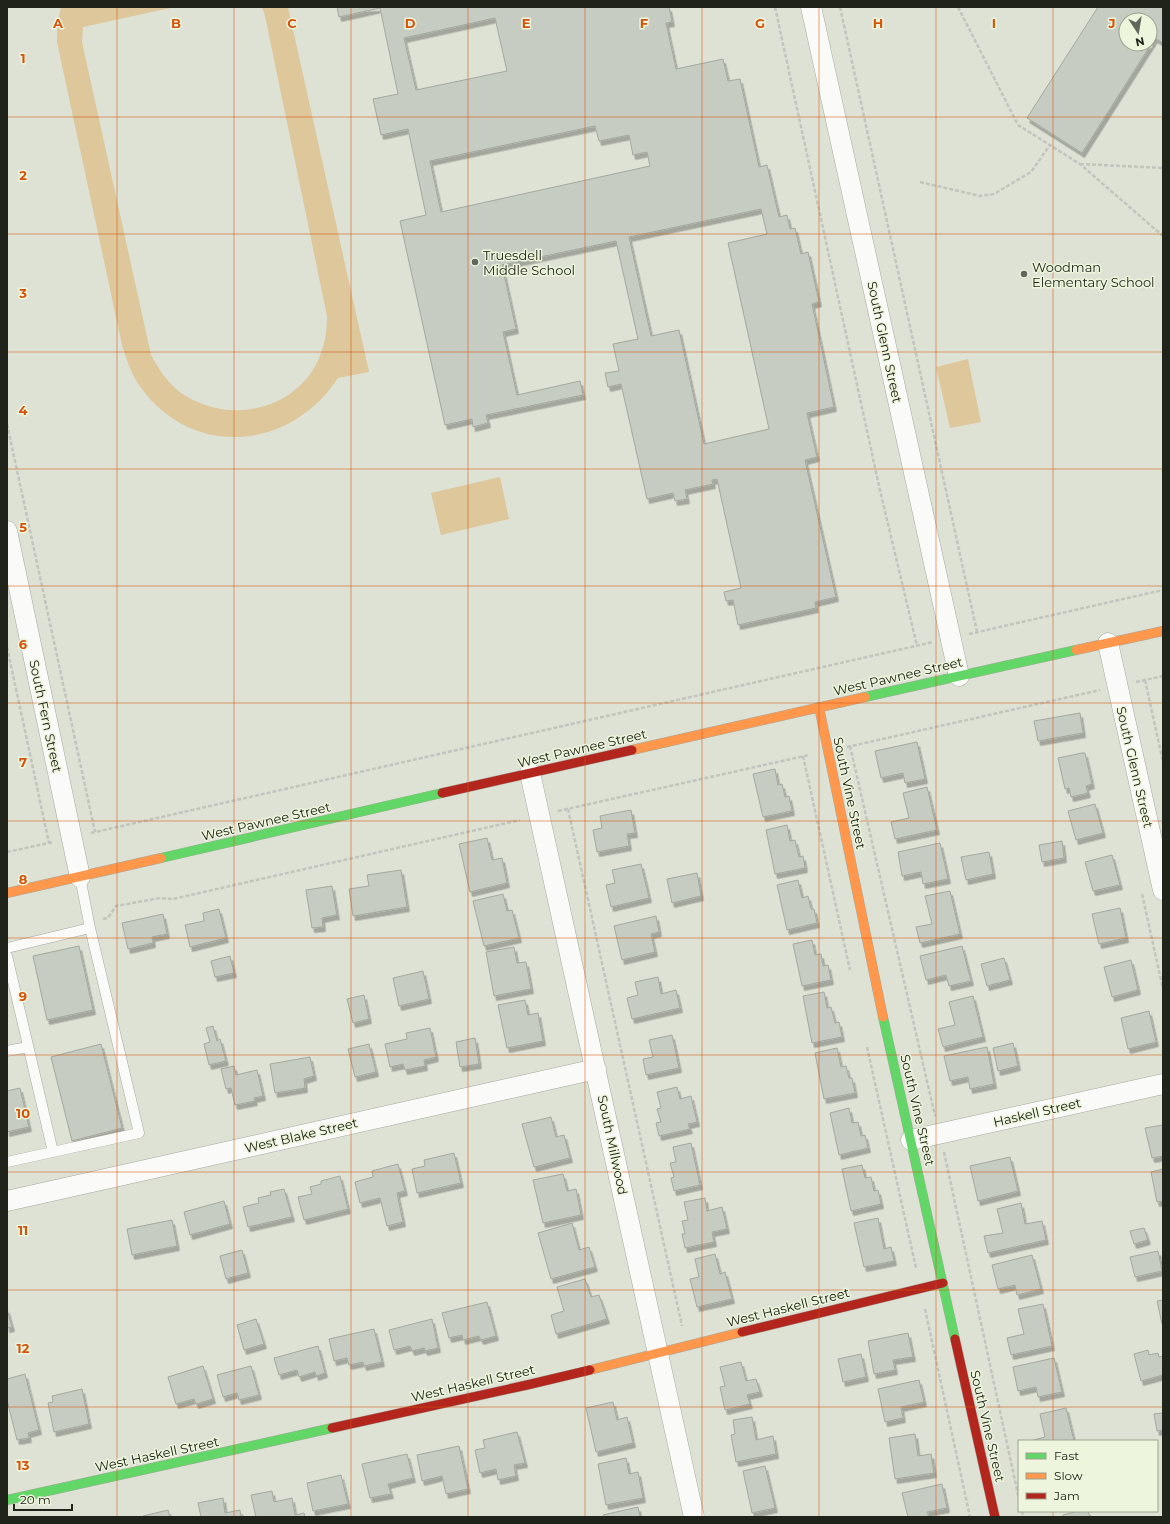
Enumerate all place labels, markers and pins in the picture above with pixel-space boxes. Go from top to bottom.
place label: Truesdell Middle School [483,247,575,278]
marker: Truesdell Middle School [470,257,480,267]
place label: Woodman Elementary School [1032,259,1155,290]
marker: Woodman Elementary School [1019,269,1029,279]

